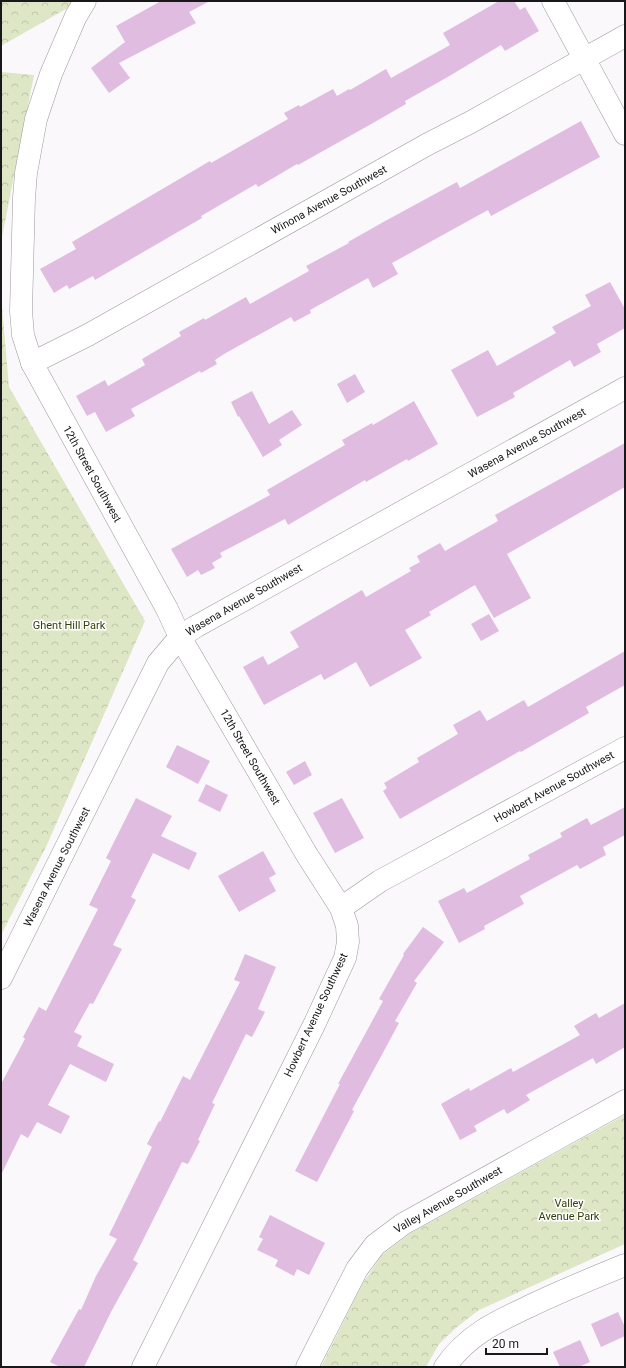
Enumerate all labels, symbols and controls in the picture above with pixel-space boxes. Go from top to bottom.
street label: Winona Avenue Southwest [269,163,389,237]
street label: Wasena Avenue Southwest [466,405,588,481]
street label: 12th Street Southwest [60,423,124,525]
street label: Wasena Avenue Southwest [183,561,305,639]
park label: Ghent Hill Park [33,619,106,632]
street label: 12th Street Southwest [217,707,283,808]
street label: Howbert Avenue Southwest [492,748,617,825]
street label: Wasena Avenue Southwest [21,805,93,929]
street label: Howbert Avenue Southwest [282,951,351,1079]
street label: Valley Avenue Southwest [392,1164,505,1236]
park label: Valley Avenue Park [539,1197,600,1223]
scale bar [486,1330,547,1356]
text: 20 m [492,1337,519,1351]

